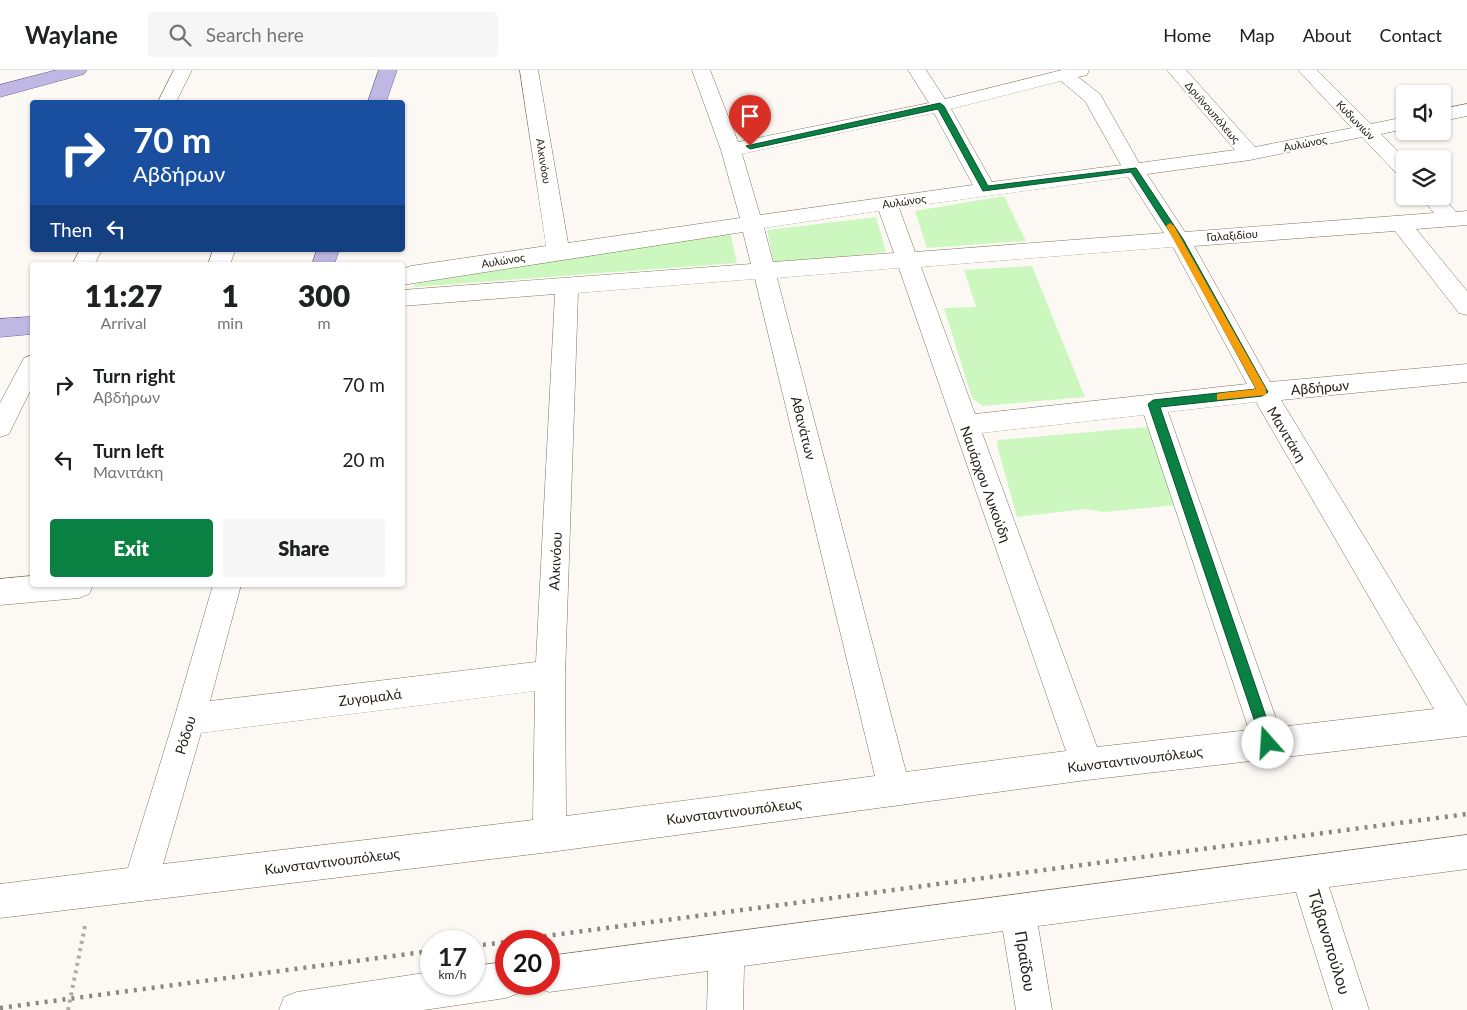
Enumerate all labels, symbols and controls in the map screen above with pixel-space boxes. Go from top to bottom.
search box [148,12,498,57]
text: Waylane [25,20,118,49]
icon: search [166,21,194,49]
text: Search here [206,23,304,46]
text: Home [1163,24,1211,46]
text: Map [1239,24,1275,46]
text: About [1303,24,1352,46]
text: Contact [1380,24,1442,46]
street label: Δρυϊνουπόλεως [1183,79,1243,145]
map controls [1396,85,1451,205]
button: sound [1396,85,1451,140]
pin [729,95,771,146]
street label: Κυδωνιών [1334,98,1378,143]
icon: arrive [736,102,764,130]
text: 70 m [133,118,211,160]
icon: right [50,120,115,185]
street label: Αυλώνος [1282,132,1328,154]
street label: Αλκινόου [534,137,554,185]
button: layers [1396,150,1451,205]
text: Αβδήρων [133,160,225,187]
street label: Αυλώνος [881,191,927,211]
icon: left [102,215,130,243]
text: Then [50,218,92,241]
street label: Γαλαξιδίου [1206,227,1258,243]
street label: Αυλώνος [480,250,526,270]
text: 11:27 [85,277,162,313]
text: 1 [221,277,239,313]
text: 300 [298,277,350,313]
text: Arrival [101,313,147,332]
text: min [217,313,243,332]
text: m [317,313,331,332]
text: Turn right [93,364,175,387]
icon: right [50,371,78,399]
text: 70 m [342,373,385,396]
street label: Αβδήρων [1290,376,1350,398]
text: Αβδήρων [93,387,160,406]
street label: Αθανάτων [788,394,820,462]
street label: Μανιτάκη [1264,403,1310,465]
street label: Ναυάρχου Λυκούδη [957,423,1015,545]
text: Turn left [93,439,164,462]
icon: left [50,446,78,474]
text: 20 m [342,448,385,471]
text: Μανιτάκη [93,462,163,481]
button: Exit [50,519,213,577]
button: Share [223,519,385,577]
street label: Αλκινόου [545,531,565,591]
street label: Ζυγομαλά [337,685,403,709]
street label: Ρόδου [171,714,199,756]
position arrow [1241,716,1293,768]
street label: Κωνσταντινουπόλεως [1066,742,1204,776]
street label: Κωνσταντινουπόλεως [665,794,803,828]
street label: Κωνσταντινουπόλεως [263,844,401,878]
street label: Τζιβανοπούλου [1305,887,1355,997]
street label: Πραΐδου [1012,929,1040,993]
speed limit sign: 20 [495,930,560,995]
text: 17 [438,941,467,971]
text: km/h [438,967,467,982]

